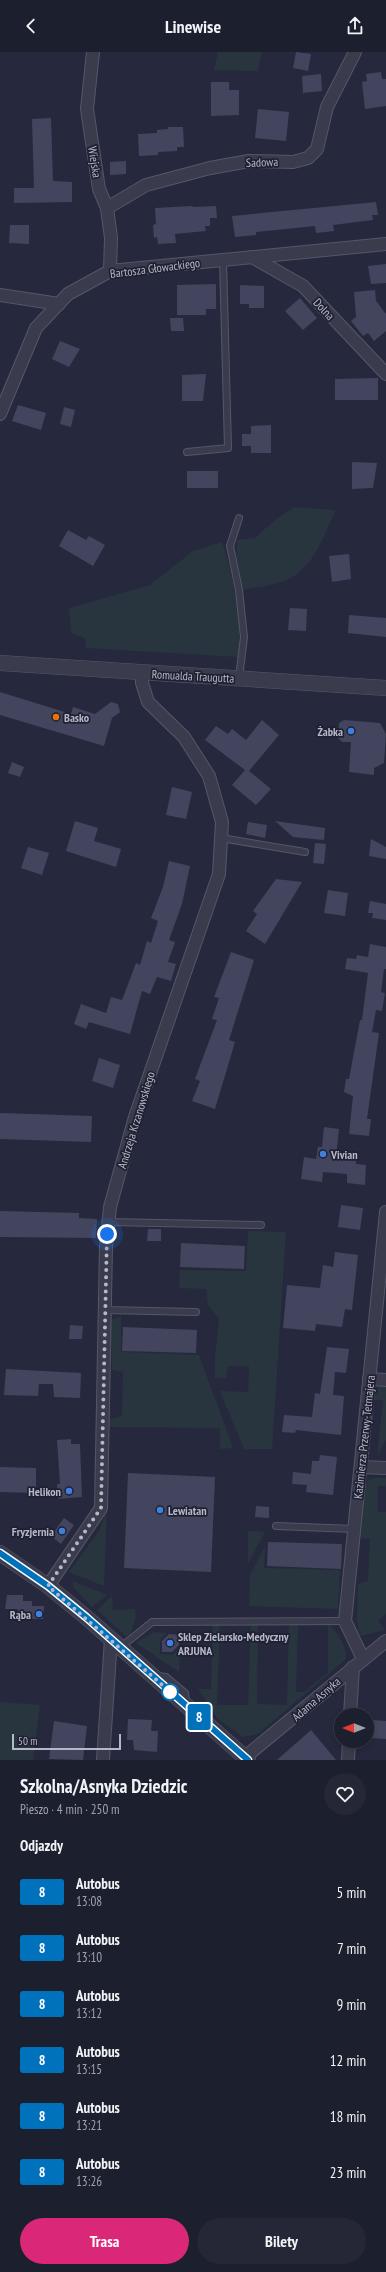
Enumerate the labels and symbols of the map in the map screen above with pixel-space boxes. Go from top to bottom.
street label: Wiejska [85,145,105,179]
street label: Sadowa [246,154,278,170]
street label: Bartosza Głowackiego [109,255,201,281]
street label: Dolna [310,295,338,323]
street label: Romualda Traugutta [151,666,235,686]
place label: Basko [64,710,90,725]
marker: Basko [51,712,61,722]
place label: Żabka [318,724,343,739]
marker: Żabka [346,726,356,736]
street label: Andrzeja Krzanowskiego [114,1070,158,1170]
place label: Vivian [330,1147,358,1162]
marker: Vivian [318,1149,328,1159]
your location [97,1224,117,1244]
street label: Kazimierza Przerwy-Tetmajera [350,1374,378,1499]
place label: Helikon [28,1484,61,1499]
marker: Helikon [64,1486,74,1496]
place label: Lewiatan [168,1503,207,1518]
marker: Lewiatan [155,1505,165,1515]
place label: Fryzjernia [12,1524,54,1539]
marker: Fryzjernia [57,1526,67,1536]
place label: Rąba [10,1607,31,1622]
marker: Rąba [34,1609,44,1619]
place label: Sklep Zielarsko-Medyczny ARJUNA [177,1629,289,1658]
marker: Sklep Zielarsko-Medyczny ARJUNA [165,1638,175,1648]
street label: Adama Asnyka [289,1674,344,1724]
unlabelled marker [161,1683,179,1701]
line badge: 8 [186,1704,212,1730]
north arrow [334,1708,374,1748]
scale bar [12,1732,121,1751]

